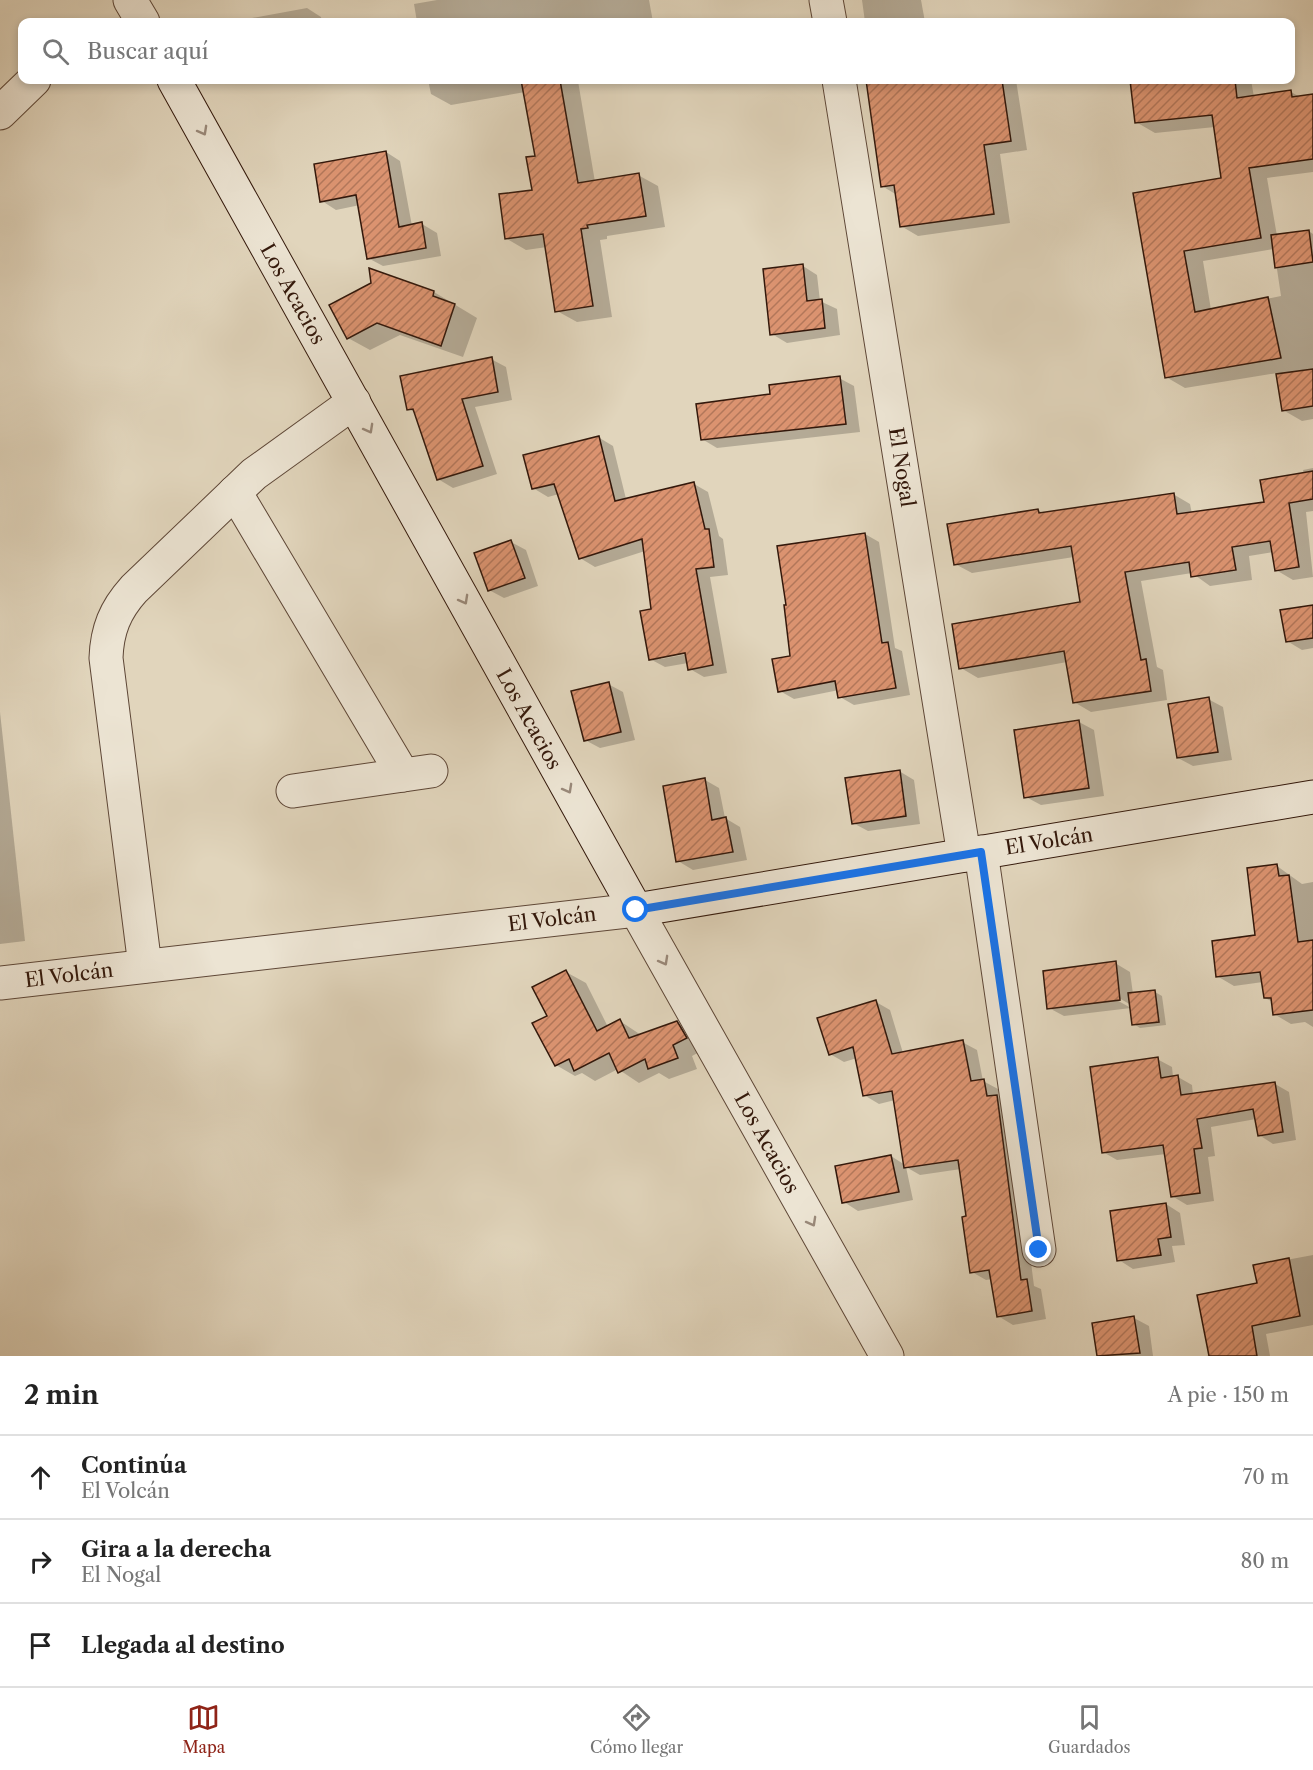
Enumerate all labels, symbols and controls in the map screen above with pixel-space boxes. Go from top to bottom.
search box [18,18,1295,84]
icon: search [39,35,72,68]
text: Buscar aquí [87,38,209,65]
one-way arrow [196,124,207,135]
street label: Los Acacios [255,239,331,349]
one-way arrow [362,423,373,434]
street label: El Nogal [884,425,920,509]
one-way arrow [456,594,468,604]
street label: Los Acacios [491,664,567,774]
one-way arrow [561,783,572,793]
street label: El Volcán [1003,822,1095,860]
route start [622,896,648,922]
street label: El Volcán [506,902,598,936]
one-way arrow [657,955,668,965]
street label: El Volcán [23,958,115,992]
street label: Los Acacios [729,1088,805,1198]
one-way arrow [805,1216,816,1226]
route end [1025,1236,1051,1262]
text: 2 min [24,1379,99,1411]
text: A pie · 150 m [1168,1383,1289,1407]
text: Continúa [81,1452,187,1479]
icon: ahead [24,1461,57,1494]
text: 70 m [1243,1465,1289,1489]
text: El Volcán [81,1479,170,1503]
text: Gira a la derecha [81,1536,271,1563]
icon: right [24,1545,57,1578]
text: 80 m [1241,1549,1289,1573]
text: El Nogal [81,1563,161,1587]
icon: arrive [24,1629,57,1662]
text: Llegada al destino [81,1632,285,1659]
tab: Mapa [182,1701,225,1757]
tab: Cómo llegar [590,1701,683,1757]
tab: Guardados [1048,1701,1131,1757]

